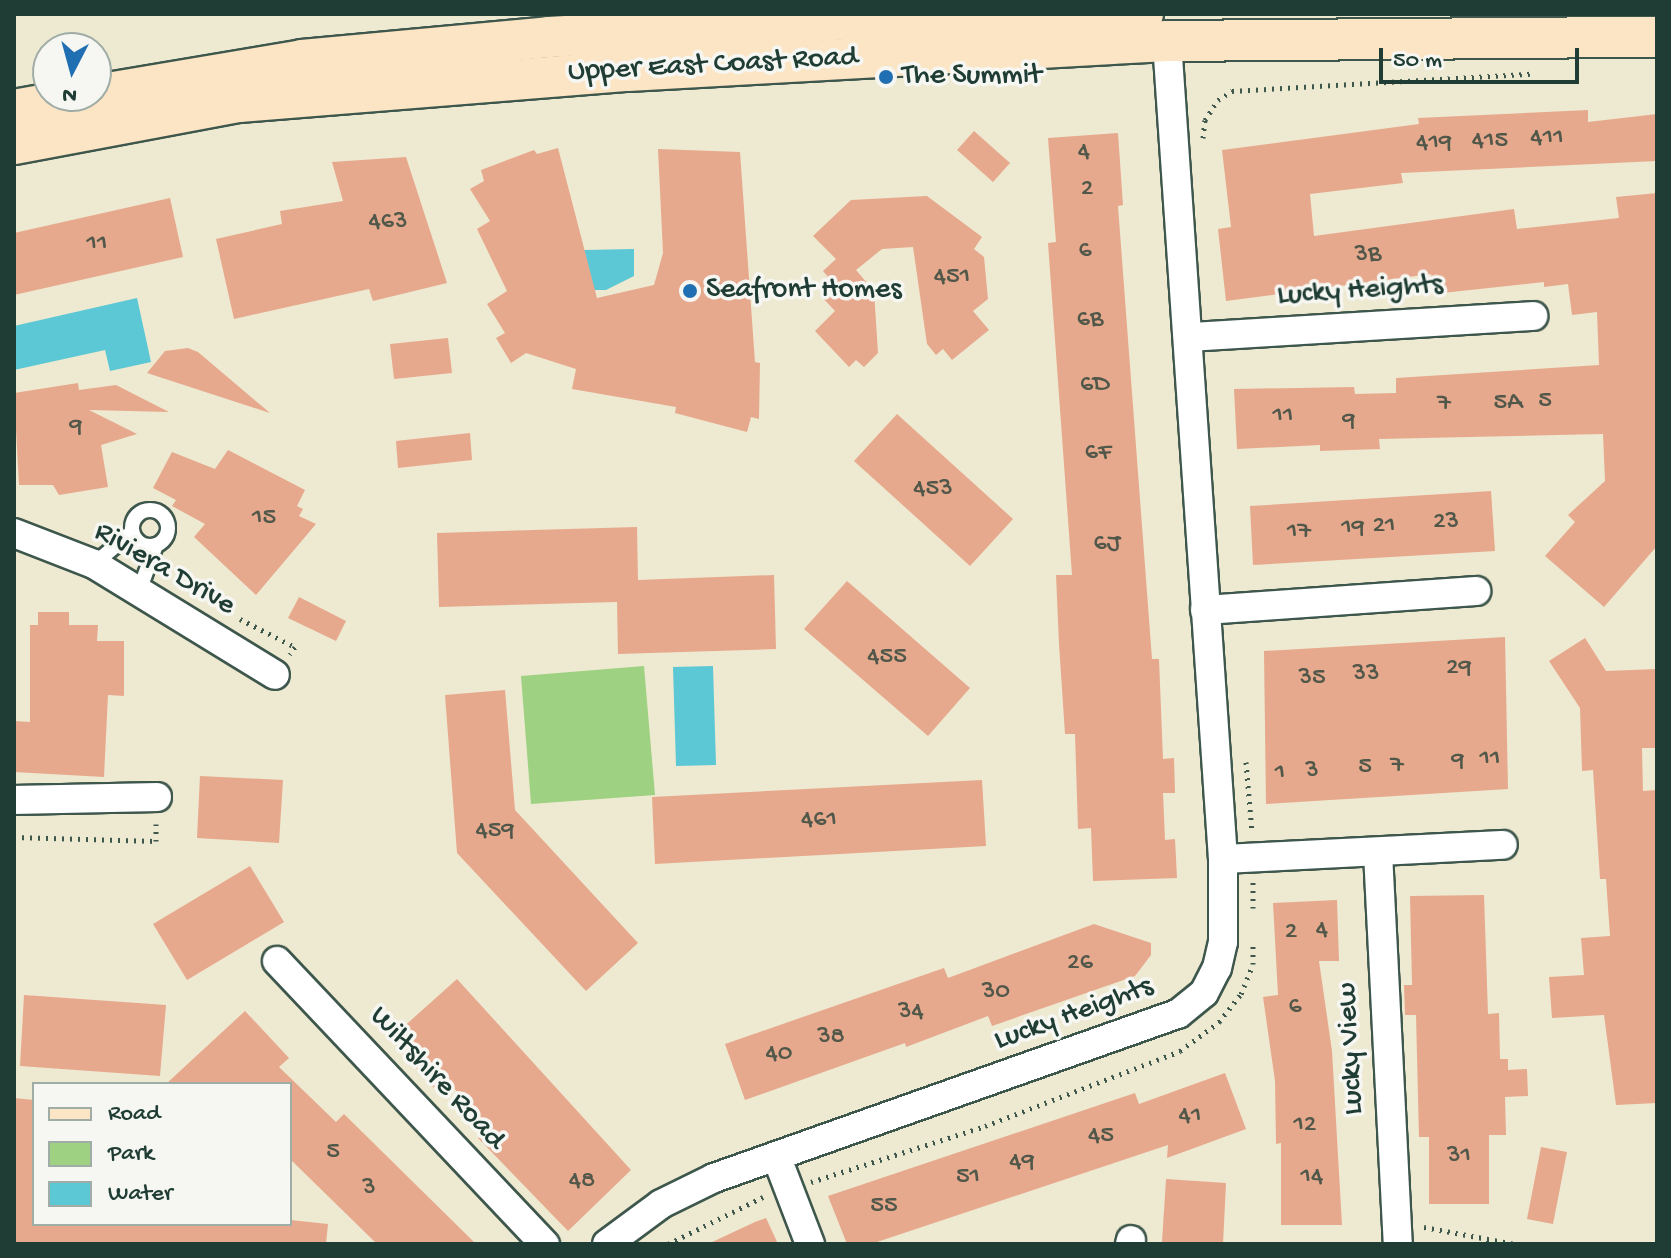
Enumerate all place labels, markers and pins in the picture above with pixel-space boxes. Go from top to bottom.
place label: The Summit [902,59,1042,95]
marker: The Summit [877,68,895,86]
place label: Seafront Homes [706,273,902,309]
marker: Seafront Homes [681,282,699,300]

